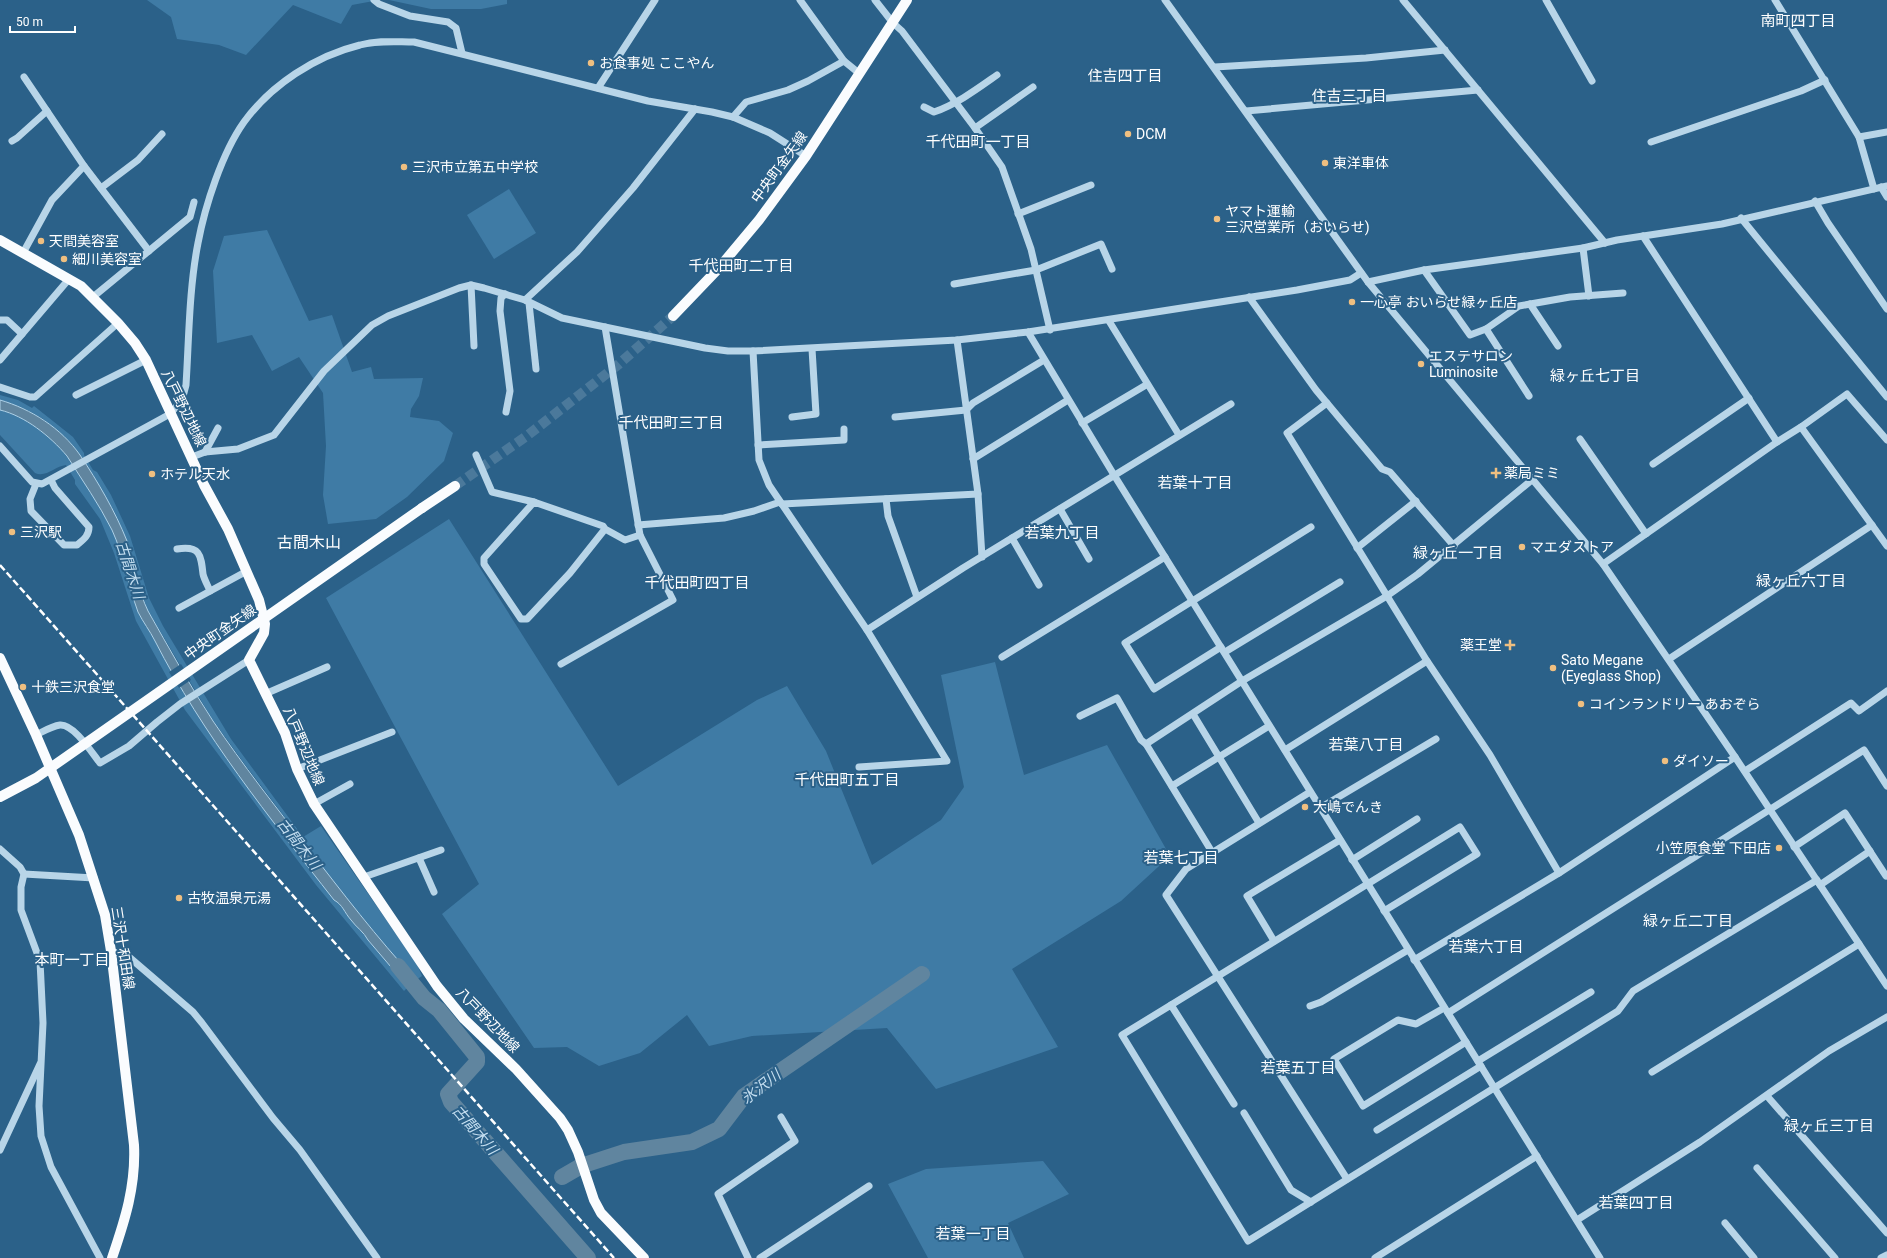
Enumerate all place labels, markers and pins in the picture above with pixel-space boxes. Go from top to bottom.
place label: お食事処 ここやん [599,55,714,71]
marker: お食事処 ここやん [586,58,596,68]
place label: DCM [1136,126,1167,142]
marker: DCM [1123,129,1133,139]
place label: 東洋車体 [1333,155,1389,171]
marker: 東洋車体 [1320,158,1330,168]
place label: 三沢市立第五中学校 [412,159,538,175]
marker: 三沢市立第五中学校 [399,162,409,172]
place label: ヤマト運輸 三沢営業所（おいらせ) [1225,203,1370,236]
marker: ヤマト運輸 三沢営業所（おいらせ) [1212,214,1222,224]
place label: 天間美容室 [49,233,119,249]
marker: 天間美容室 [36,236,46,246]
place label: 細川美容室 [72,251,142,267]
marker: 細川美容室 [59,254,69,264]
place label: 一心亭 おいらせ緑ヶ丘店 [1360,294,1517,310]
marker: 一心亭 おいらせ緑ヶ丘店 [1347,297,1357,307]
place label: エステサロン Luminosite [1429,348,1513,380]
marker: エステサロン Luminosite [1416,359,1426,369]
place label: 薬局ミミ [1504,465,1560,481]
place label: ホテル天水 [160,466,230,482]
marker: 薬局ミミ [1491,468,1501,478]
marker: ホテル天水 [147,469,157,479]
place label: 三沢駅 [20,524,62,540]
marker: 三沢駅 [7,527,17,537]
place label: マエダストア [1530,539,1614,555]
marker: マエダストア [1517,542,1527,552]
place label: 薬王堂 [1460,637,1502,653]
marker: 薬王堂 [1505,640,1515,650]
place label: Sato Megane (Eyeglass Shop) [1561,652,1661,685]
marker: Sato Megane (Eyeglass Shop) [1548,663,1558,673]
place label: 十鉄三沢食堂 [31,679,115,695]
marker: 十鉄三沢食堂 [18,682,28,692]
place label: コインランドリー あおぞら [1589,696,1760,712]
marker: コインランドリー あおぞら [1576,699,1586,709]
place label: ダイソー [1673,753,1729,769]
marker: ダイソー [1660,756,1670,766]
place label: 大嶋でんき [1313,799,1383,815]
marker: 大嶋でんき [1300,802,1310,812]
place label: 小笠原食堂 下田店 [1656,840,1771,856]
marker: 小笠原食堂 下田店 [1774,843,1784,853]
place label: 古牧温泉元湯 [187,890,271,906]
marker: 古牧温泉元湯 [174,893,184,903]

